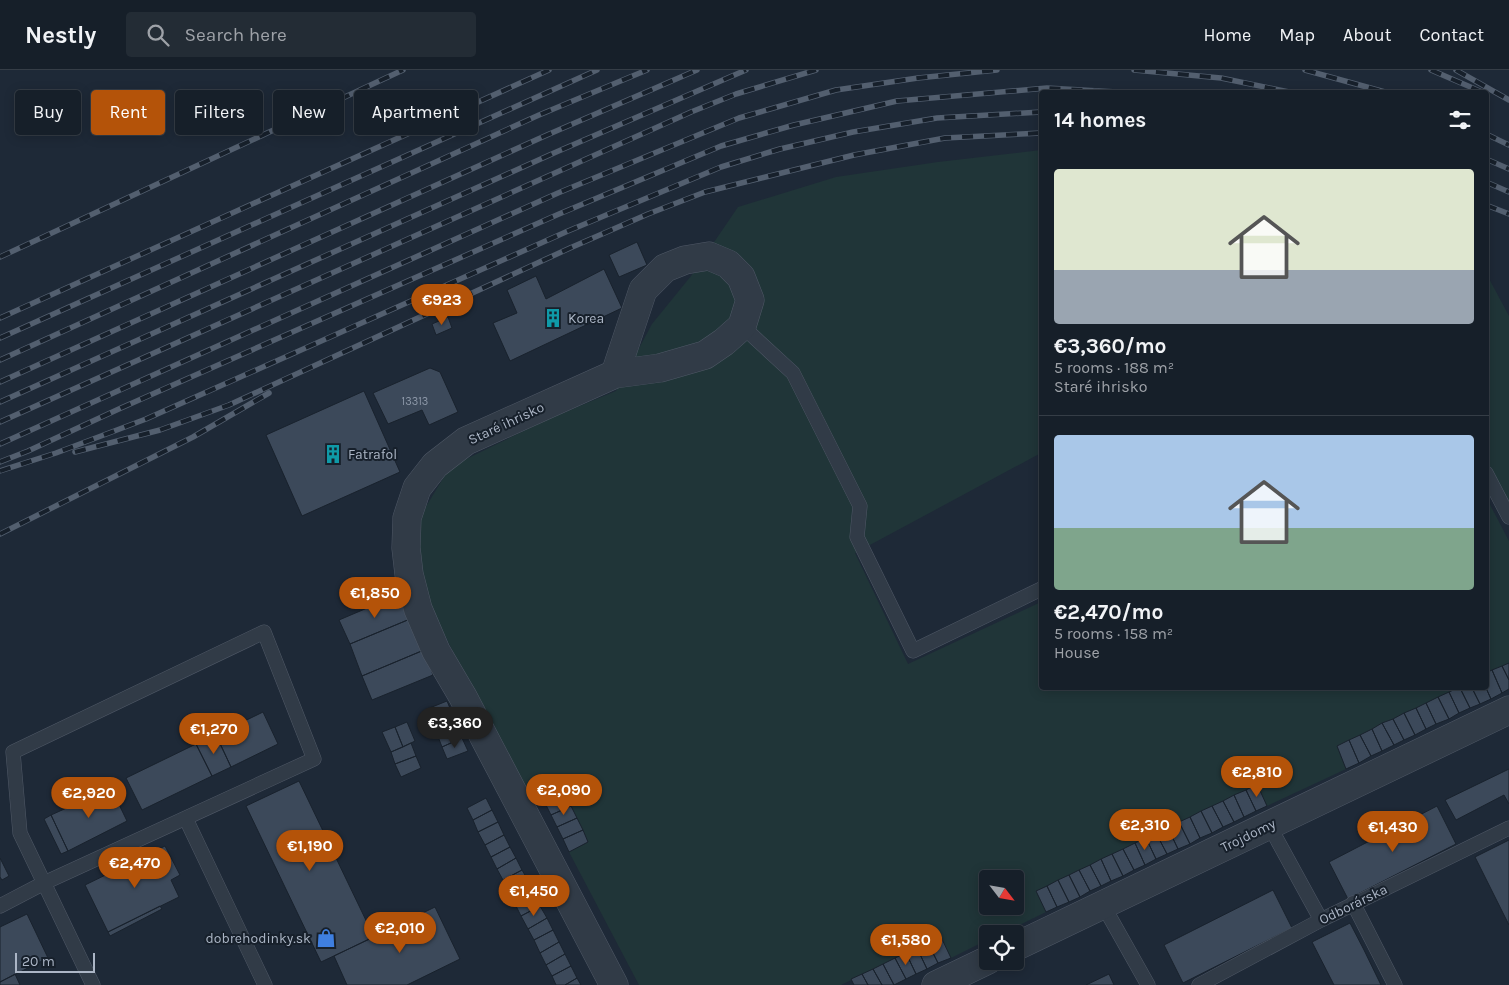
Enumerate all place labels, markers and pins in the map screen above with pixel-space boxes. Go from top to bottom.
pin: €923 [412,284,472,326]
building icon: Korea [542,307,564,329]
place label: Korea [568,310,604,327]
building icon: Fatrafol [322,443,344,465]
place label: Fatrafol [348,446,397,463]
pin: €1,850 [334,576,416,619]
pin: €3,360 [414,706,496,749]
pin: €1,270 [173,712,255,755]
pin: €2,810 [1216,756,1298,798]
pin: €2,090 [523,774,605,816]
pin: €2,920 [48,776,130,819]
pin: €2,310 [1104,808,1186,851]
pin: €1,430 [1352,810,1434,853]
pin: €1,190 [269,830,351,872]
pin: €2,470 [94,846,176,889]
pin: €1,450 [493,874,575,917]
pin: €2,010 [359,912,441,954]
pin: €1,580 [865,924,947,966]
shop icon: dobrehodinky.sk [315,927,337,949]
place label: dobrehodinky.sk [206,930,311,947]

